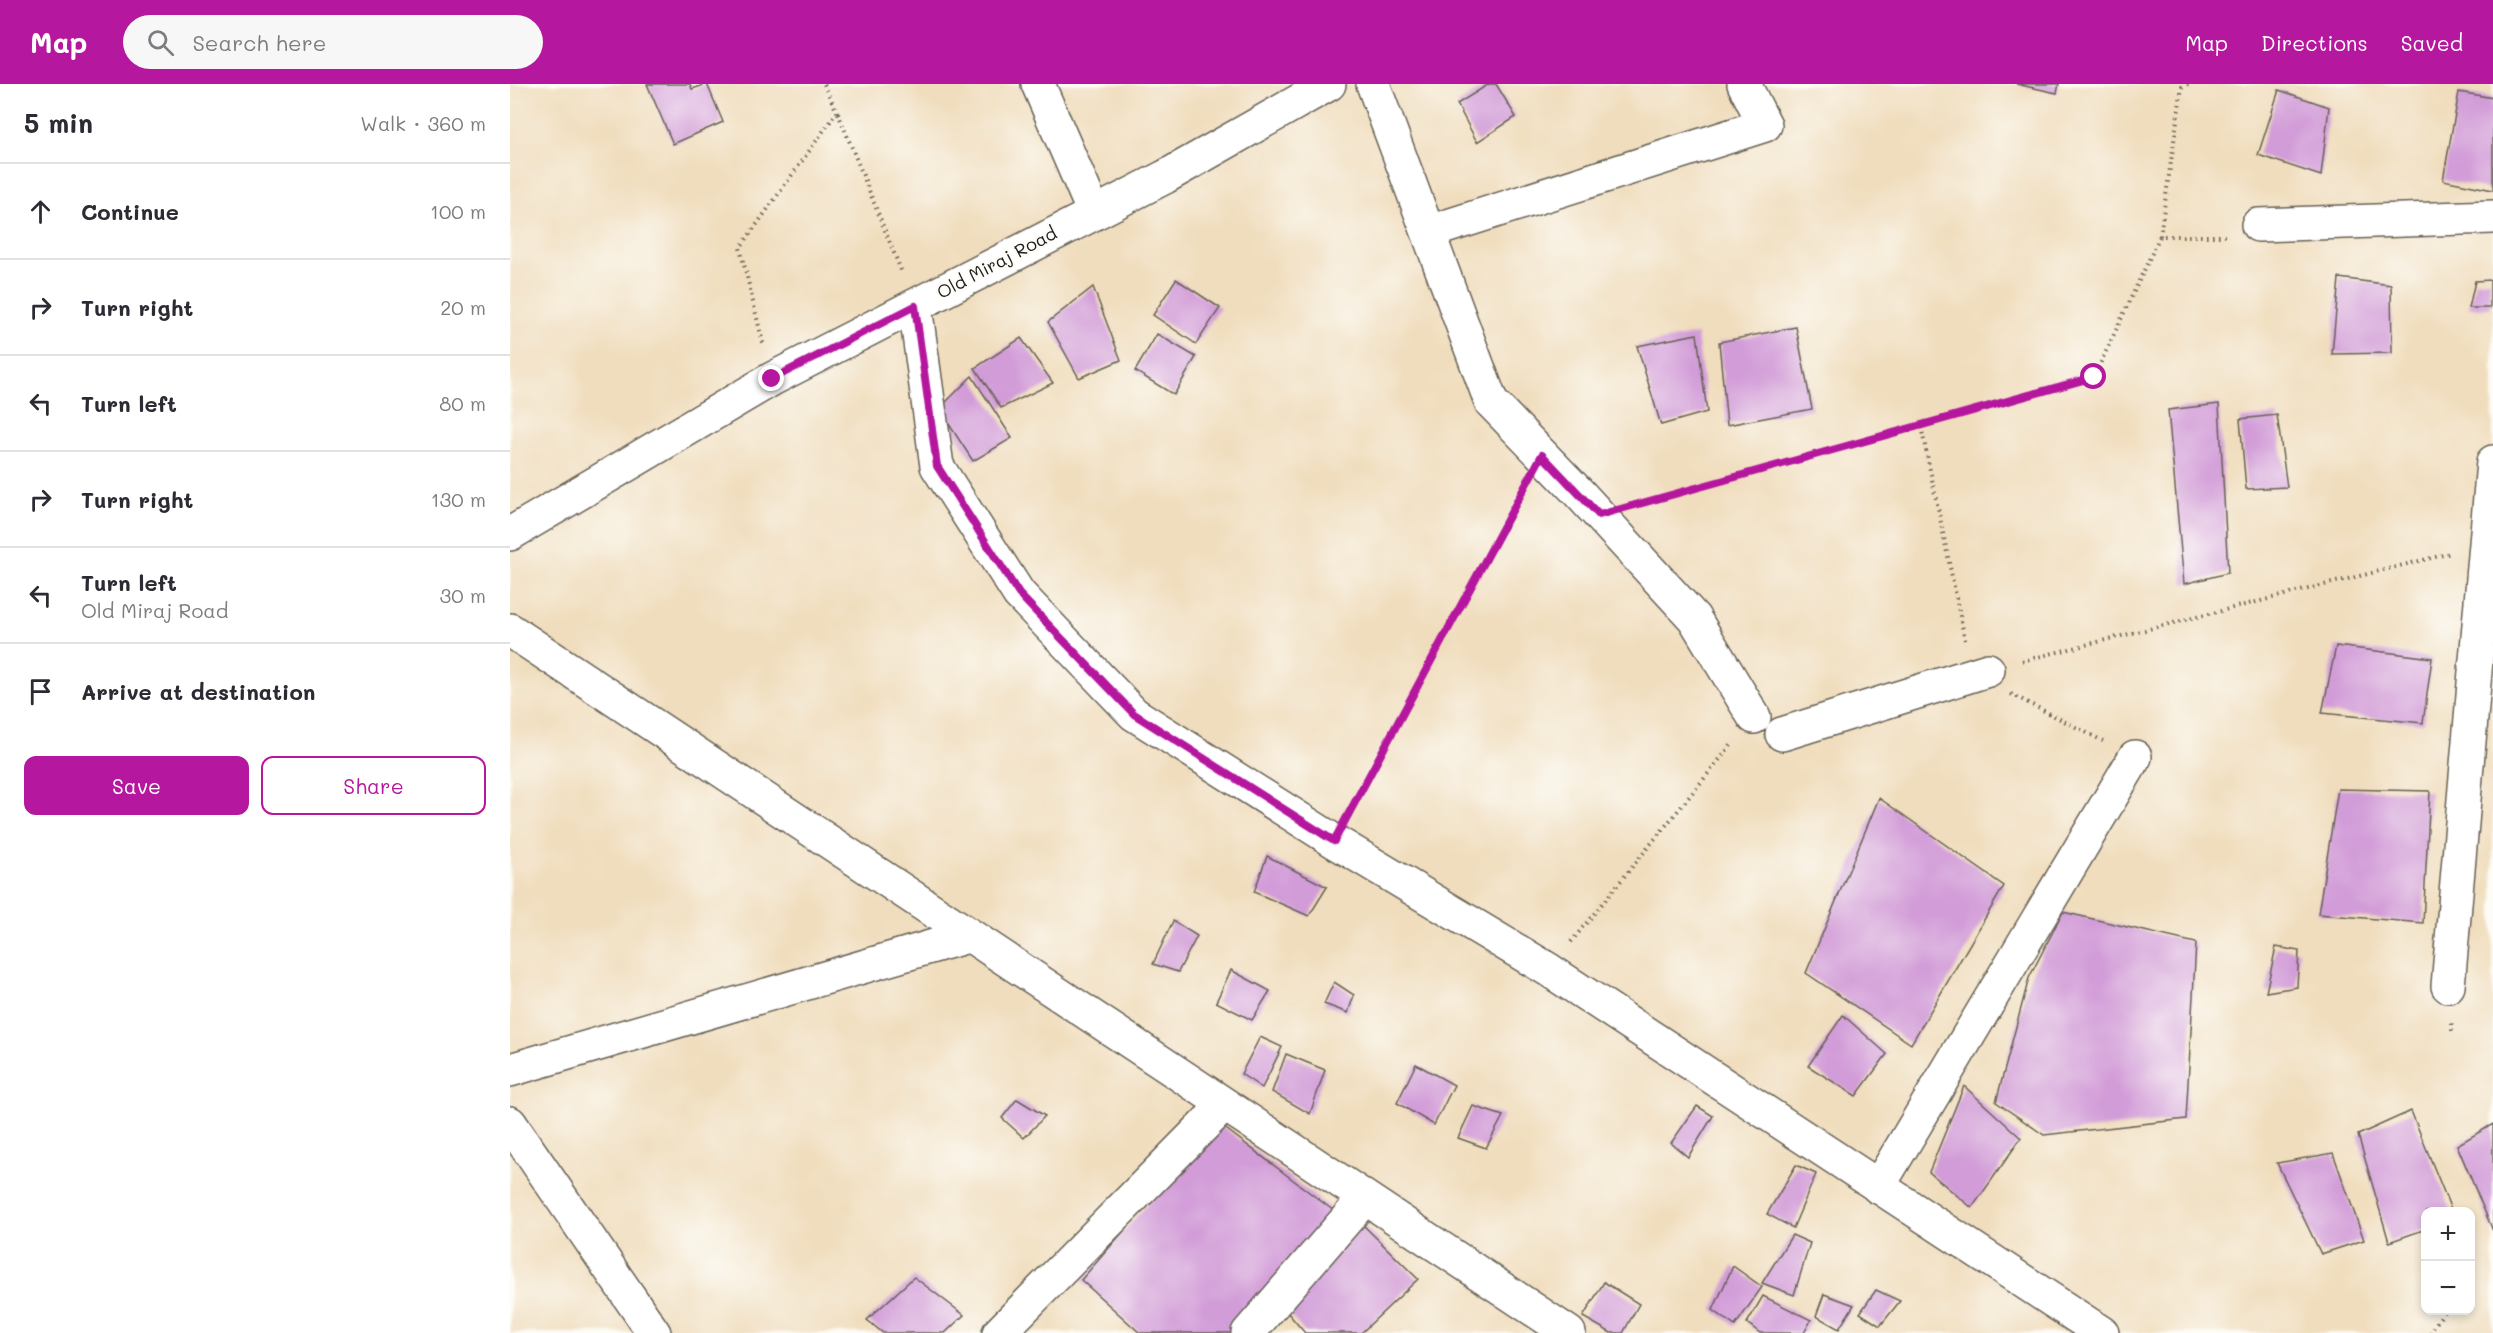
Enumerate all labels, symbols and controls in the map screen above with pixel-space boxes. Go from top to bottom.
search box [123,15,543,69]
text: Map [30,24,87,60]
icon: search [144,26,177,59]
text: Search here [192,28,326,57]
text: Map [2185,29,2228,56]
text: Directions [2261,29,2368,56]
text: Saved [2401,29,2463,56]
text: 5 min [24,106,93,140]
text: Walk · 360 m [360,110,486,136]
icon: ahead [24,195,57,228]
text: Continue [81,197,179,226]
text: 100 m [430,198,486,224]
street label: Old Miraj Road [932,220,1061,304]
icon: right [24,291,57,324]
text: Turn right [81,293,193,322]
text: 20 m [440,294,486,320]
route start [2080,363,2106,389]
route end [758,365,784,391]
icon: left [24,387,57,420]
text: Turn left [81,389,177,418]
text: 80 m [439,390,486,416]
icon: right [24,483,57,516]
text: Turn right [81,485,193,514]
text: 130 m [431,486,486,512]
text: Turn left [81,568,177,597]
icon: left [24,579,57,612]
text: 30 m [440,582,486,608]
text: Old Miraj Road [81,597,228,623]
icon: arrive [24,675,57,708]
text: Arrive at destination [81,677,316,706]
button: Save [24,756,249,815]
button: Share [261,756,486,815]
map controls [2421,1207,2475,1315]
button: + [2421,1207,2475,1261]
button: − [2421,1261,2475,1315]

